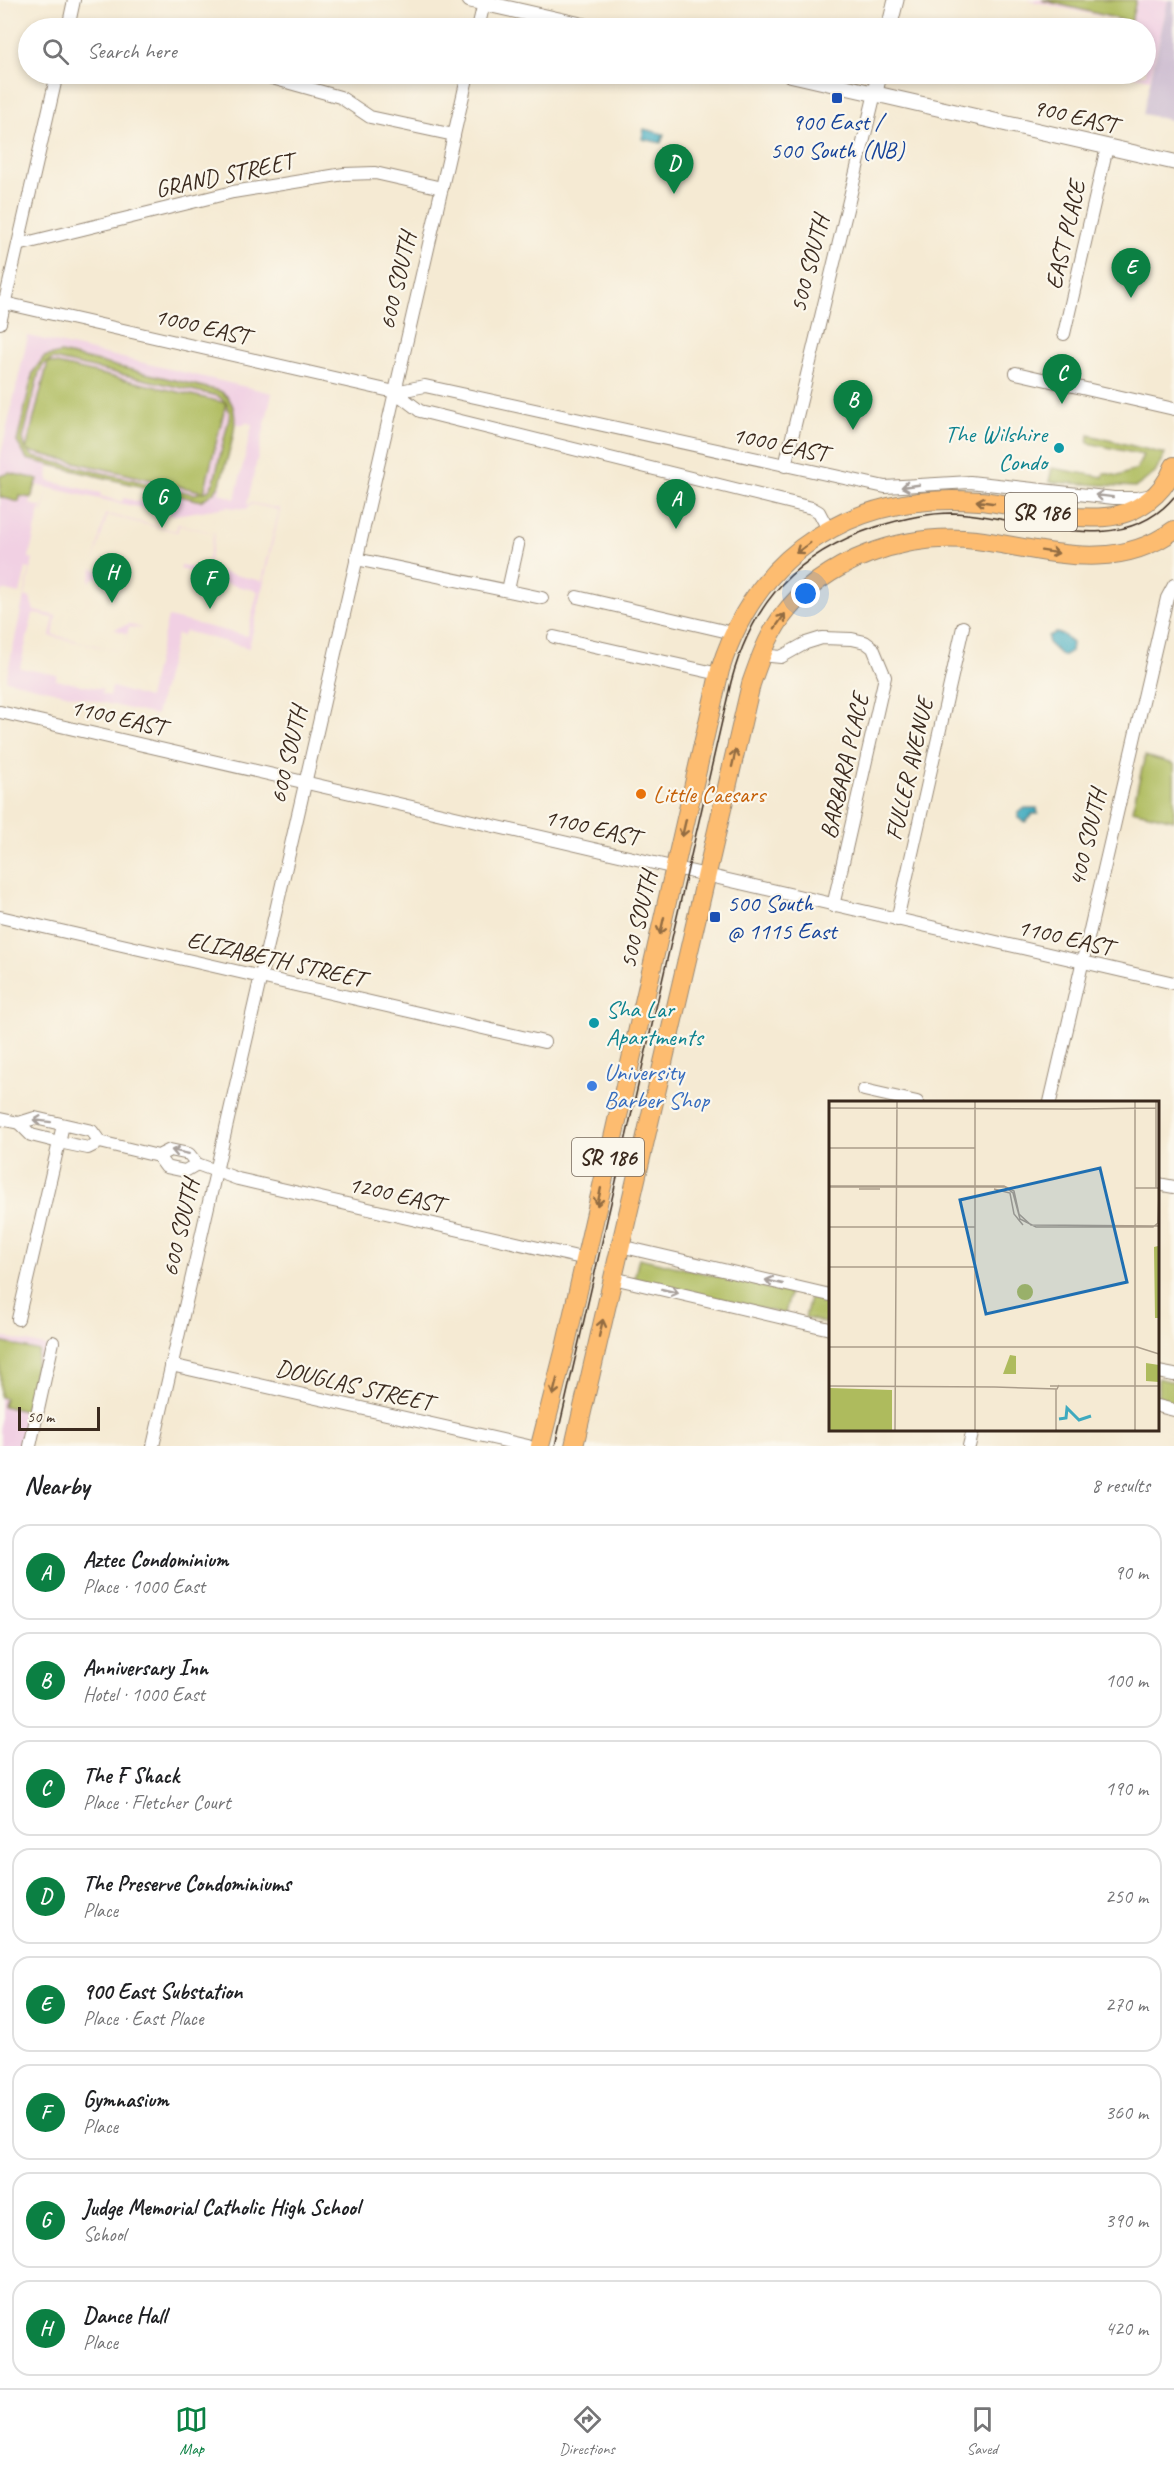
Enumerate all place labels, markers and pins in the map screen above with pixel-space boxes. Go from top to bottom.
marker: 900 East / 500 South (NB) [830,91,844,105]
place label: 900 East / 500 South (NB) [770,107,905,165]
pin: D [654,144,694,194]
pin: E [1112,248,1150,298]
pin: C [1042,354,1082,404]
pin: B [834,380,872,430]
place label: The Wilshire Condo [945,419,1050,477]
marker: The Wilshire Condo [1052,441,1066,455]
pin: G [142,478,182,528]
pin: A [656,480,696,529]
pin: H [92,554,132,603]
pin: F [190,560,230,609]
place label: Little Caesars [653,779,767,809]
marker: Little Caesars [634,787,648,801]
place label: 500 South @ 1115 East [727,888,839,946]
marker: 500 South @ 1115 East [708,910,722,924]
place label: Sha Lar Apartments [606,994,705,1052]
marker: Sha Lar Apartments [587,1016,601,1030]
place label: University Barber Shop [604,1057,711,1115]
marker: University Barber Shop [585,1079,599,1093]

